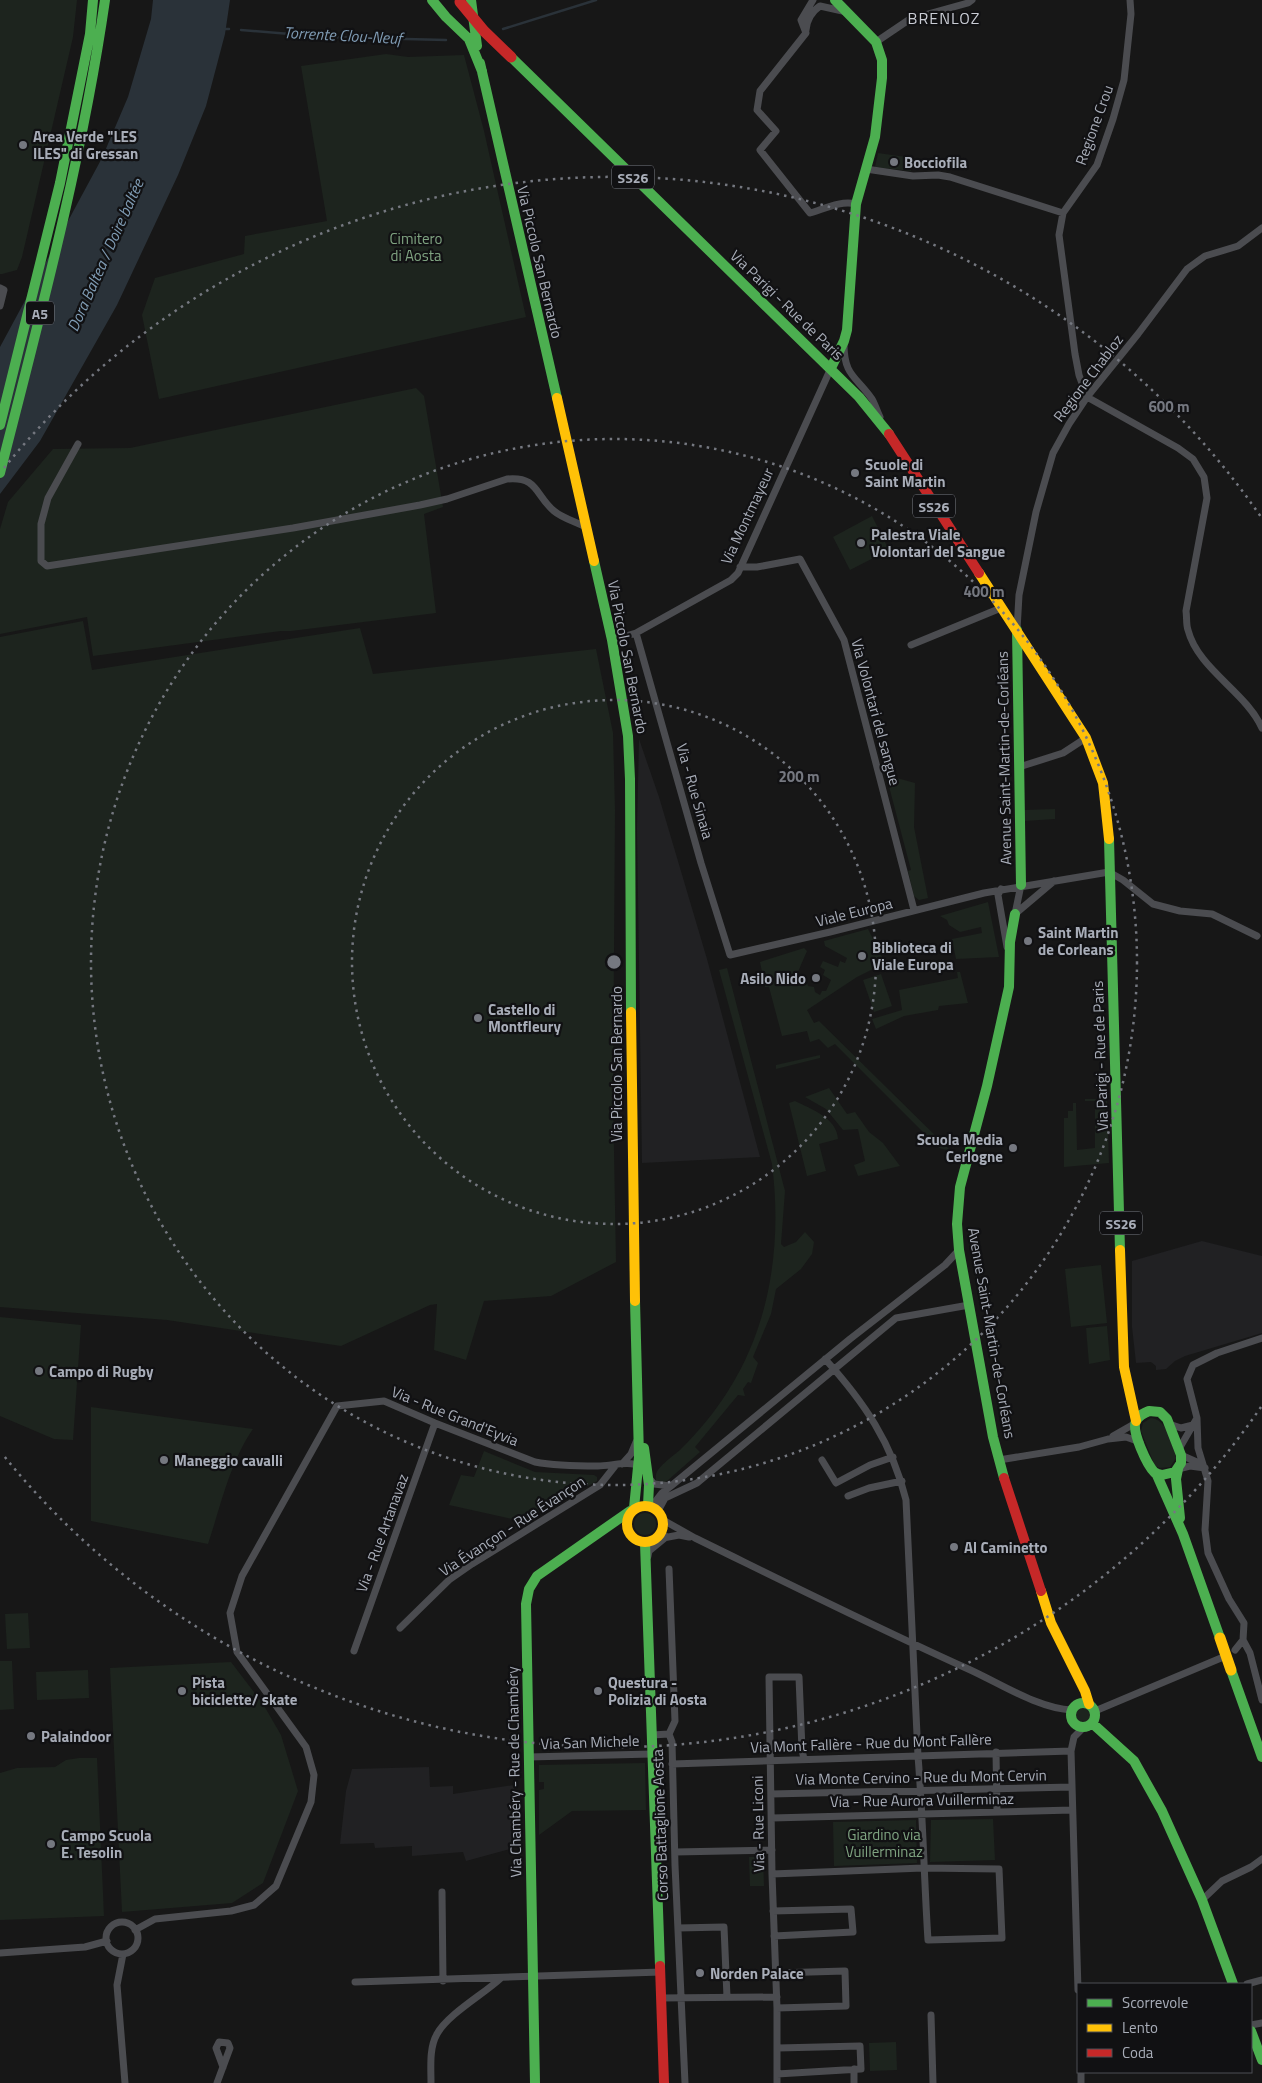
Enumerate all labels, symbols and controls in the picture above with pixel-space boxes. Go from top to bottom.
district label: BRENLOZ [908,6,980,30]
water label: Torrente Clou-Neuf [283,20,406,50]
street label: Regione Crou [1069,82,1119,168]
place label: Area Verde "LES ILES" di Gressan [33,125,138,165]
marker: Area Verde "LES ILES" di Gressan [17,139,29,151]
place label: Bocciofila [904,151,968,174]
marker: Bocciofila [888,156,900,168]
road number: SS26 [612,166,654,188]
water label: Dora Baltea / Doire baltée [61,173,150,335]
street label: Via Piccolo San Bernardo [511,183,569,341]
park label: Cimitero di Aosta [389,227,443,267]
street label: Via Parigi - Rue de Paris [725,244,849,366]
road number: A5 [26,302,54,324]
street label: Regione Chabloz [1047,329,1129,427]
text: 600 m [1148,395,1190,418]
place label: Scuole di Saint Martin [865,453,946,493]
street label: Via Montmayeur [715,464,779,568]
marker: Scuole di Saint Martin [849,467,861,479]
road number: SS26 [913,494,955,518]
place label: Palestra Viale Volontari del Sangue [871,523,1005,563]
marker: Palestra Viale Volontari del Sangue [855,537,867,549]
street label: Via Piccolo San Bernardo [602,578,654,736]
text: 400 m [963,580,1005,603]
street label: Via Volontari del sangue [845,636,907,788]
street label: Avenue Saint-Martin-de-Corléans [991,651,1017,865]
street label: Via - Rue Sinaia [670,740,720,842]
text: 200 m [778,765,820,788]
street label: Viale Europa [813,891,895,933]
place label: Saint Martin de Corleans [1038,921,1119,961]
marker: Saint Martin de Corleans [1022,935,1034,947]
place label: Biblioteca di Viale Europa [872,936,954,976]
marker: Biblioteca di Viale Europa [856,950,868,962]
centre of rings [605,953,623,971]
place label: Asilo Nido [740,967,806,990]
marker: Asilo Nido [810,972,822,984]
street label: Via Parigi - Rue de Paris [1086,980,1114,1132]
street label: Via Piccolo San Bernardo [605,986,628,1142]
place label: Castello di Montfleury [488,998,561,1038]
marker: Castello di Montfleury [472,1012,484,1024]
place label: Scuola Media Cerlogne [917,1128,1003,1168]
marker: Scuola Media Cerlogne [1007,1142,1019,1154]
road number: SS26 [1100,1212,1142,1234]
street label: Avenue Saint-Martin-de-Corléans [962,1226,1022,1440]
place label: Campo di Rugby [49,1360,154,1383]
marker: Campo di Rugby [33,1365,45,1377]
street label: Via - Rue Grand'Eyvia [388,1380,522,1452]
place label: Maneggio cavalli [174,1449,283,1472]
marker: Maneggio cavalli [158,1454,170,1466]
street label: Via - Rue Artanavaz [350,1470,414,1595]
street label: Via Évançon - Rue Évançon [434,1470,590,1582]
place label: Al Caminetto [964,1536,1048,1559]
marker: Al Caminetto [948,1541,960,1553]
street label: Via Chambéry - Rue de Chambéry [501,1666,527,1878]
place label: Pista biciclette/ skate [192,1671,298,1711]
place label: Questura - Polizia di Aosta [608,1671,707,1711]
marker: Pista biciclette/ skate [176,1685,188,1697]
marker: Questura - Polizia di Aosta [592,1685,604,1697]
place label: Palaindoor [41,1725,112,1748]
street label: Via Mont Fallère - Rue du Mont Fallère [750,1727,992,1759]
street label: Via San Michele [540,1729,640,1755]
marker: Palaindoor [25,1730,37,1742]
street label: Corso Battaglione Aosta [646,1748,674,1901]
street label: Via Monte Cervino - Rue du Mont Cervin [795,1763,1047,1791]
street label: Via - Rue Liconi [746,1775,770,1873]
street label: Via - Rue Aurora Vuillerminaz [830,1787,1014,1813]
park label: Giardino via Vuillerminaz [845,1823,923,1863]
place label: Campo Scuola E. Tesolin [61,1824,152,1864]
marker: Campo Scuola E. Tesolin [45,1838,57,1850]
place label: Norden Palace [710,1962,804,1985]
marker: Norden Palace [694,1967,706,1979]
legend [1077,1983,1252,2073]
text: Scorrevole [1122,1991,1188,2014]
text: Lento [1122,2016,1158,2039]
text: Coda [1122,2041,1154,2064]

